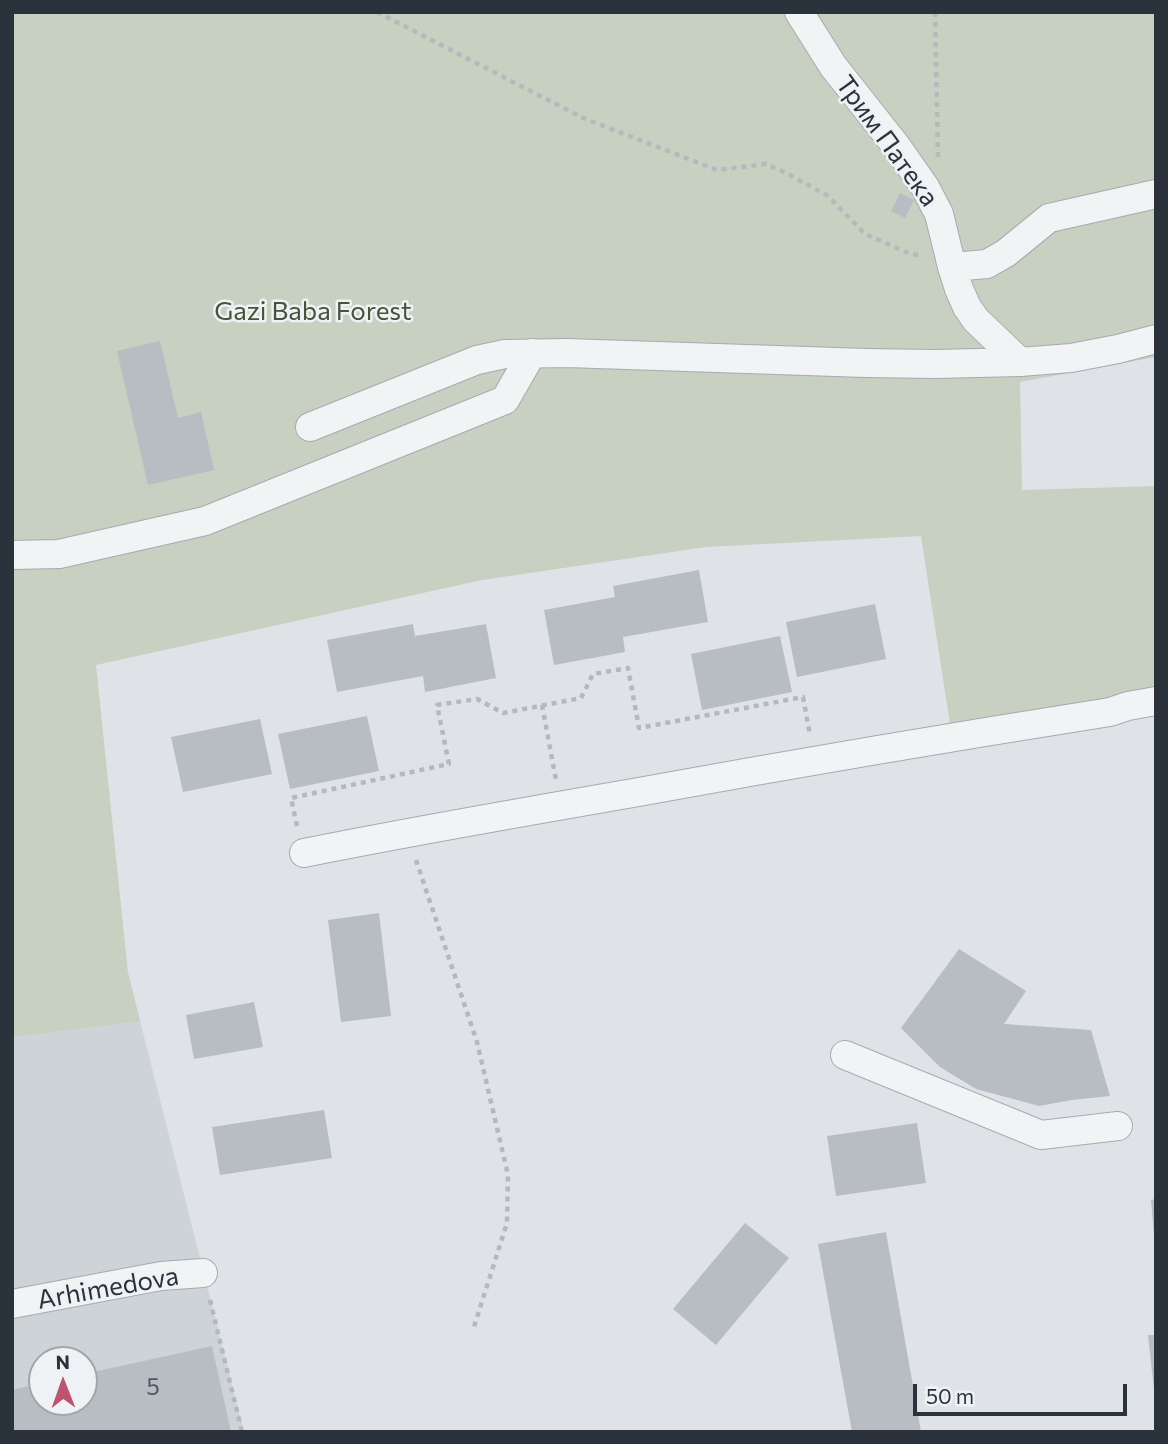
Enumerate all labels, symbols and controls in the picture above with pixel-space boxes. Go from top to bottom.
street label: Трим Патека [829,69,945,213]
park label: Gazi Baba Forest [214,295,412,327]
street label: Arhimedova [35,1260,181,1316]
north arrow [28,1346,98,1416]
text: N [55,1350,70,1373]
scale bar [916,1370,1130,1414]
house number: 5 [146,1373,160,1401]
text: 50 m [926,1383,974,1408]

